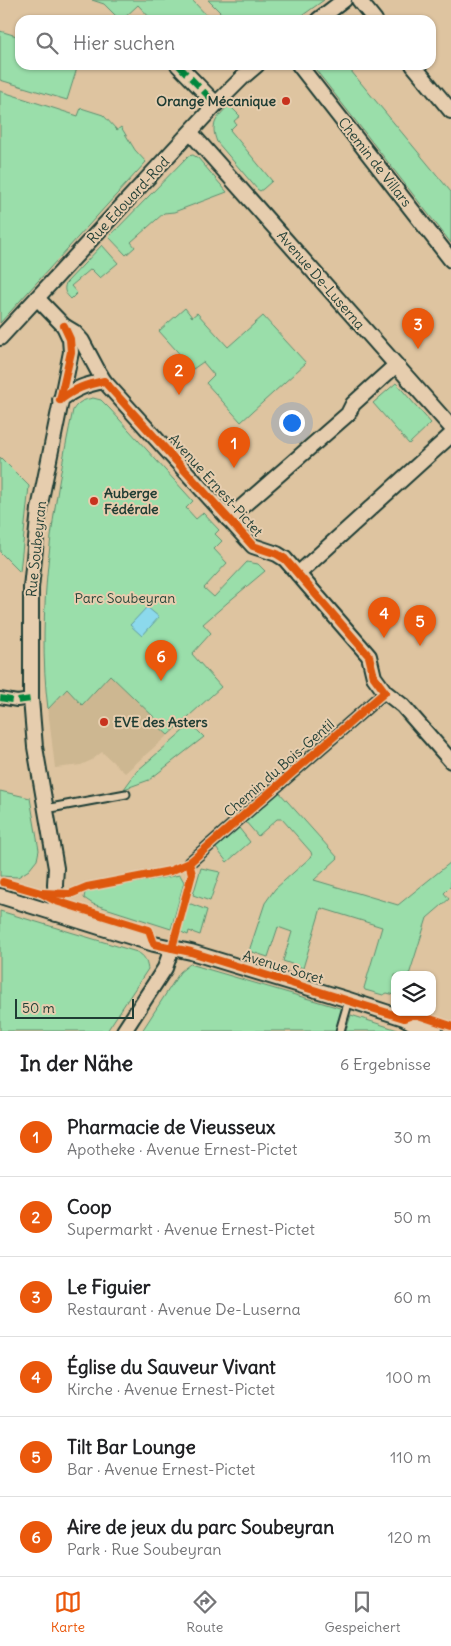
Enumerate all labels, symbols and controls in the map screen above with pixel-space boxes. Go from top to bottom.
search box [15,15,436,70]
icon: search [33,29,61,57]
text: Hier suchen [73,31,175,55]
place label: Orange Mécanique [156,92,276,110]
marker: Orange Mécanique [280,95,292,107]
street label: Chemin de Villars [334,114,416,210]
street label: Rue Edouard-Rod [83,153,173,247]
street label: Avenue De-Luserna [273,227,369,333]
pin: 3 [402,308,434,349]
pin: 2 [163,354,195,395]
your location [279,410,305,436]
pin: 1 [218,427,250,468]
street label: Avenue Ernest-Pictet [165,430,267,540]
place label: Auberge Fédérale [104,484,159,518]
marker: Auberge Fédérale [88,495,100,507]
street label: Rue Soubeyran [22,500,50,598]
park label: Parc Soubeyran [75,589,175,607]
pin: 4 [368,597,400,638]
pin: 5 [404,605,436,646]
pin: 6 [145,640,177,681]
place label: EVE des Asters [114,713,208,731]
street label: Chemin du Bois-Gentil [220,715,338,821]
marker: EVE des Asters [98,716,110,728]
street label: Avenue Soret [240,946,326,988]
map controls [391,971,436,1016]
button: layers [391,971,436,1016]
scale bar [15,996,134,1019]
text: 50 m [22,999,55,1017]
text: In der Nähe [20,1050,133,1077]
text: 6 Ergebnisse [340,1054,431,1074]
text: Pharmacie de Vieusseux [67,1115,275,1139]
text: 1 [33,1127,39,1147]
text: 30 m [394,1127,431,1147]
text: Apotheke · Avenue Ernest-Pictet [67,1139,297,1159]
text: Coop [67,1195,112,1219]
text: 2 [32,1207,40,1227]
text: 50 m [393,1207,431,1227]
text: Supermarkt · Avenue Ernest-Pictet [67,1219,315,1239]
text: Le Figuier [67,1275,150,1299]
text: 3 [31,1287,41,1307]
text: 60 m [393,1287,431,1307]
text: Restaurant · Avenue De-Luserna [67,1299,301,1319]
text: Église du Sauveur Vivant [67,1355,276,1379]
text: 4 [31,1367,41,1387]
text: 100 m [386,1367,431,1387]
text: Kirche · Avenue Ernest-Pictet [67,1379,275,1399]
text: Tilt Bar Lounge [67,1435,196,1459]
text: 5 [31,1447,41,1467]
text: 110 m [390,1447,431,1467]
text: Bar · Avenue Ernest-Pictet [67,1459,255,1479]
text: Aire de jeux du parc Soubeyran [67,1515,334,1539]
text: 6 [31,1527,41,1547]
text: 120 m [388,1527,431,1547]
text: Park · Rue Soubeyran [67,1539,222,1559]
tab: Karte [51,1588,85,1636]
tab: Route [186,1588,223,1636]
tab: Gespeichert [324,1588,400,1636]

